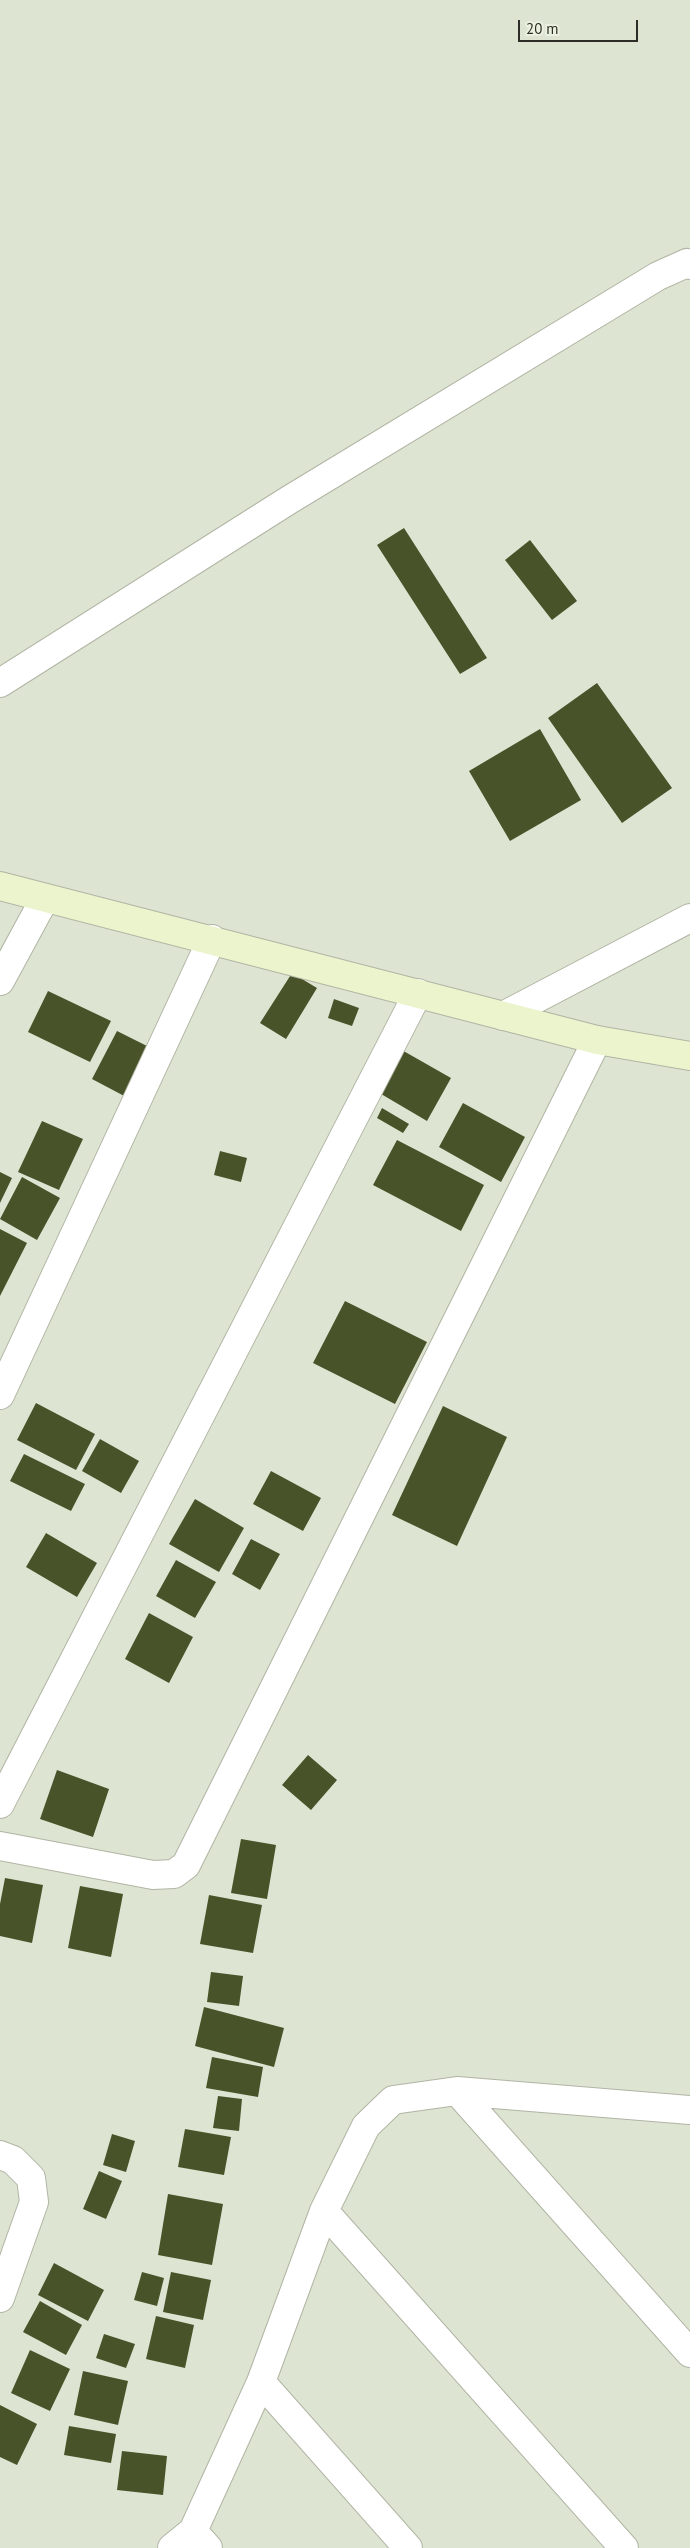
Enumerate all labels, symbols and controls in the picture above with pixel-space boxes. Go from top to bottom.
scale bar [520,10,640,42]
text: 20 m [526,19,559,38]

